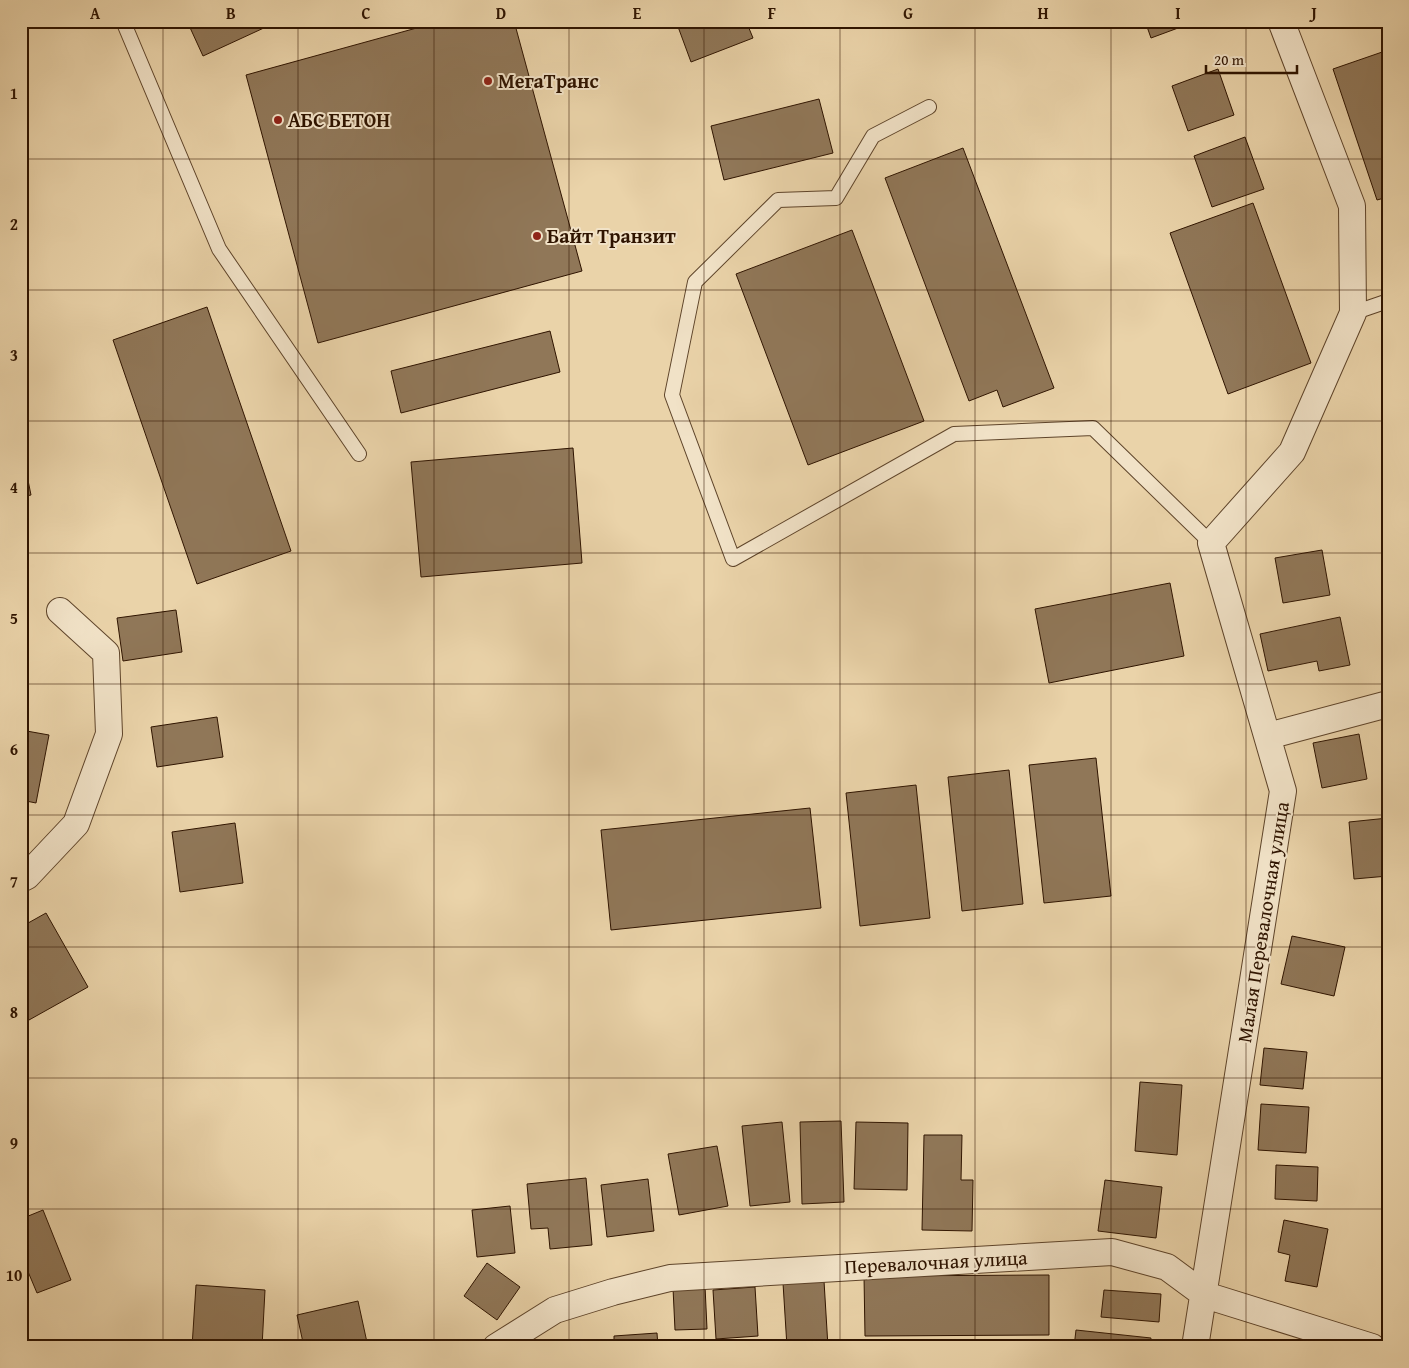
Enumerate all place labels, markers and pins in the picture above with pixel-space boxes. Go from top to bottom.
place label: МегаТранс [498,66,599,95]
marker: МегаТранс [482,75,494,87]
place label: АБС БЕТОН [288,105,390,134]
marker: АБС БЕТОН [272,114,284,126]
place label: Байт Транзит [547,221,676,250]
marker: Байт Транзит [531,230,543,242]

